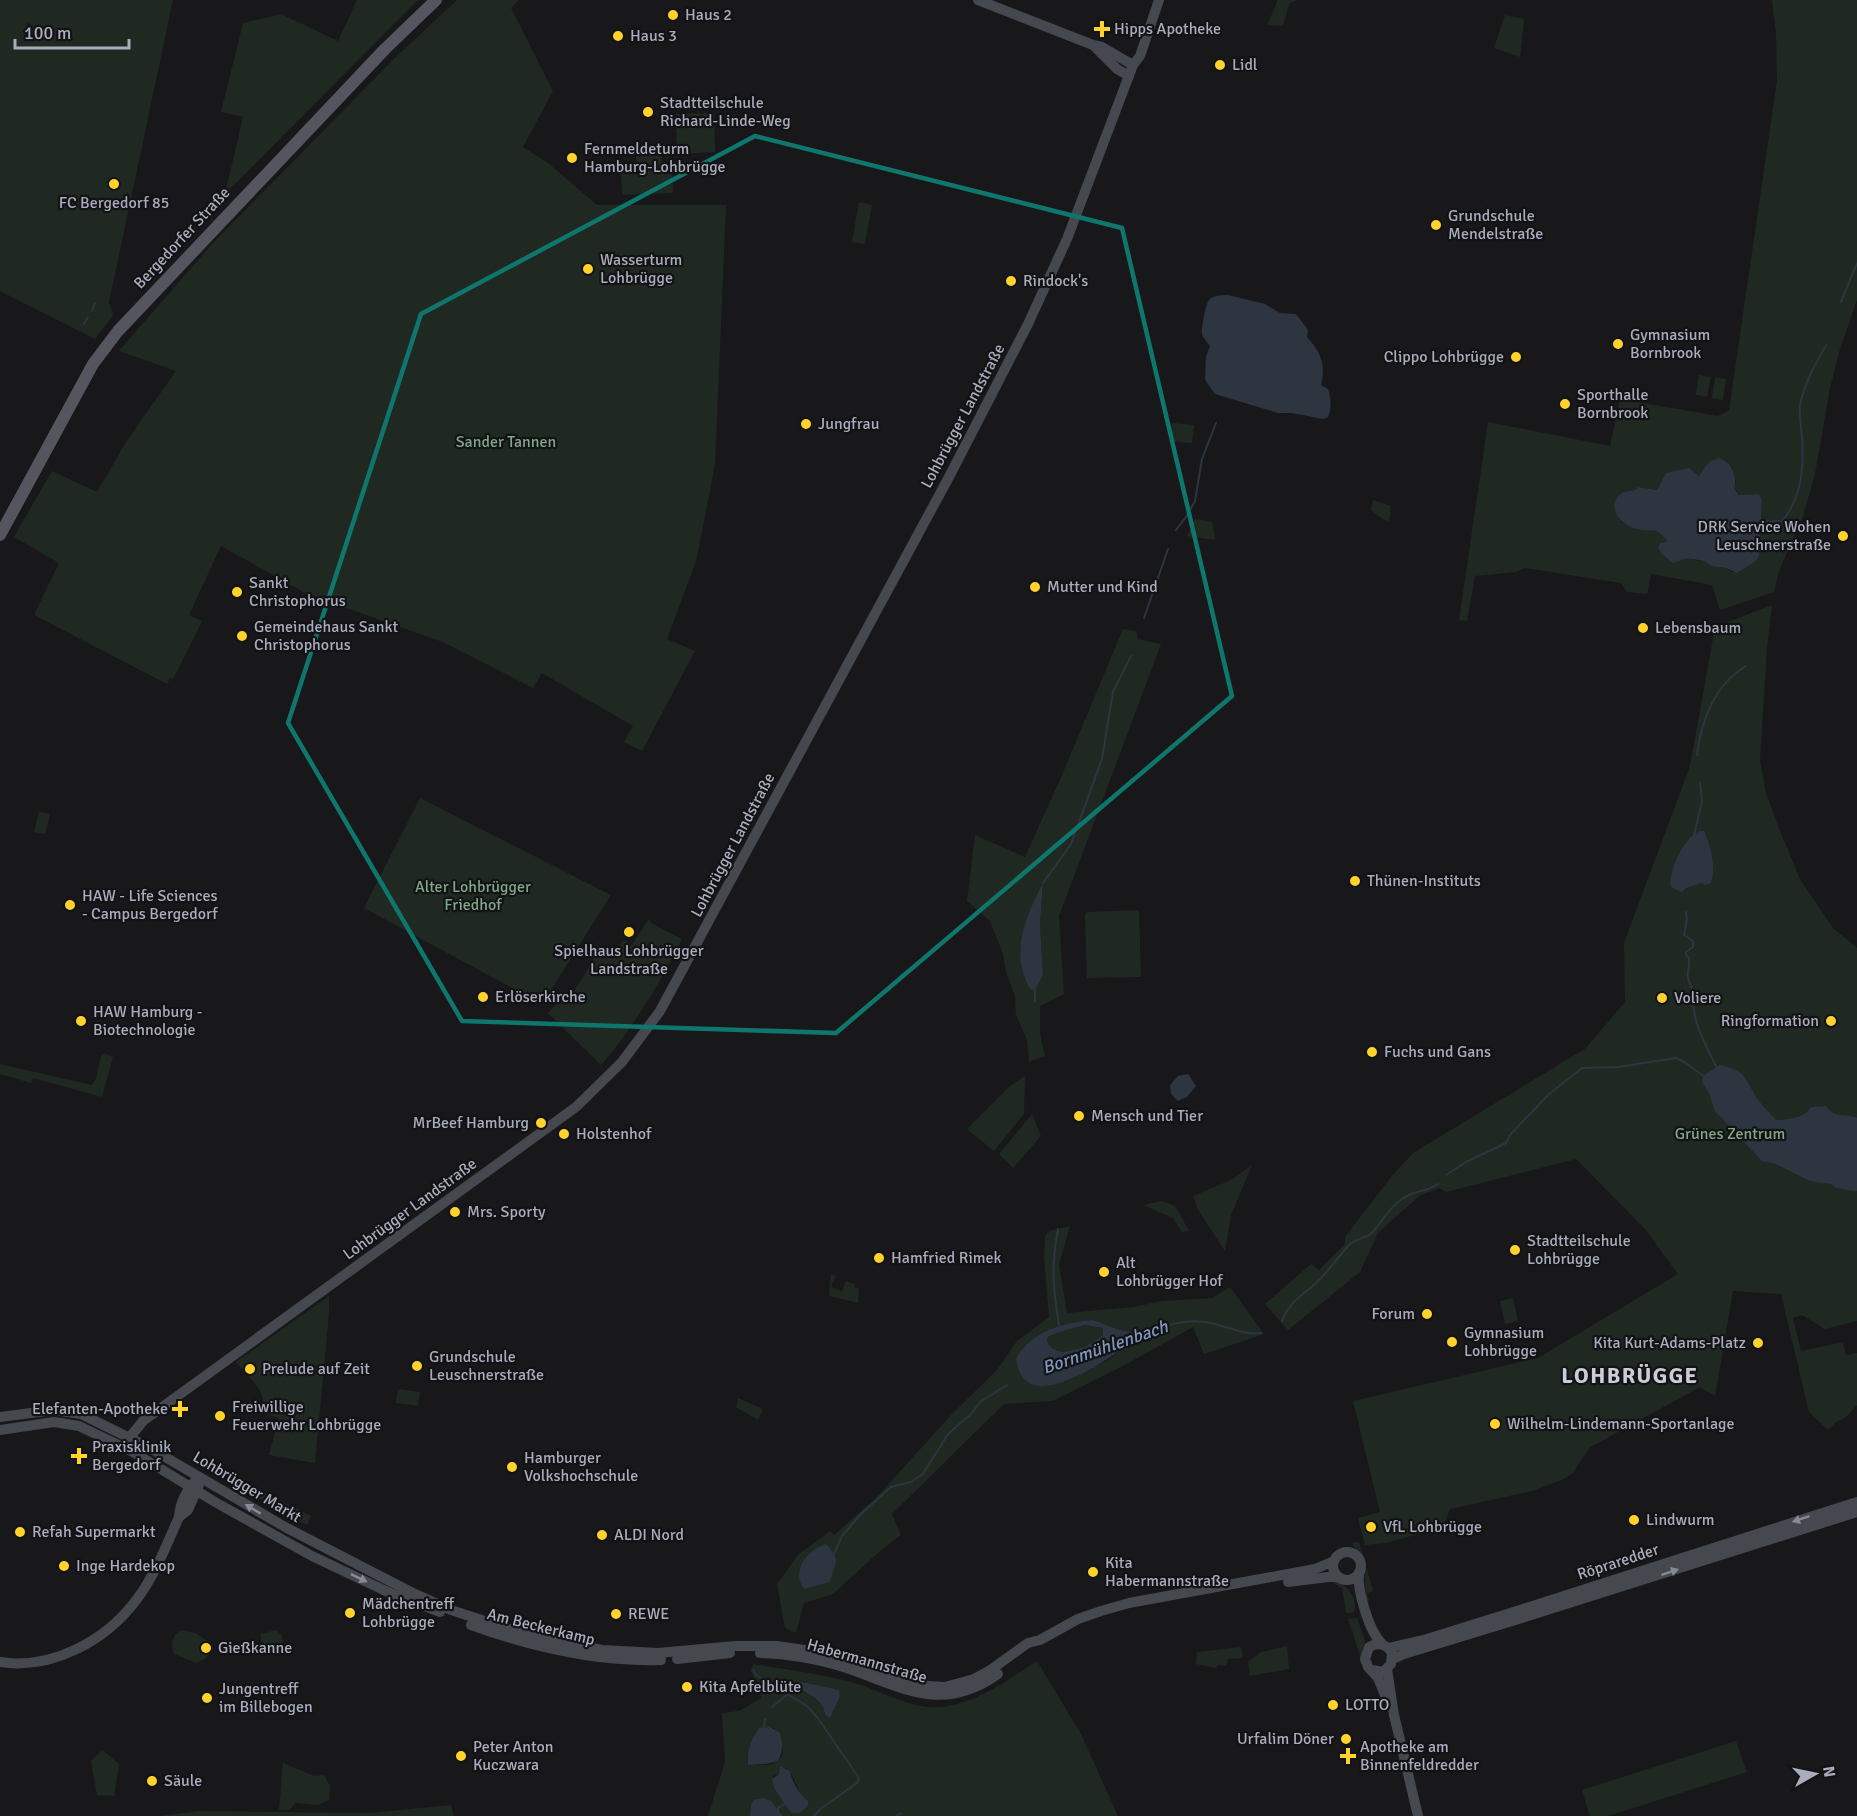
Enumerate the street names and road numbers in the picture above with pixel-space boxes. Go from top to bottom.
street label: Bergedorfer Straße [130,183,234,293]
street label: Lohbrügger Landstraße [917,340,1009,492]
street label: Lohbrügger Landstraße [687,769,779,921]
street label: Lohbrügger Landstraße [339,1154,481,1264]
street label: Lohbrügger Markt [189,1447,305,1527]
street label: Röpraredder [1575,1539,1661,1585]
street label: Am Beckerkamp [485,1604,597,1650]
street label: Habermannstraße [805,1634,929,1688]

